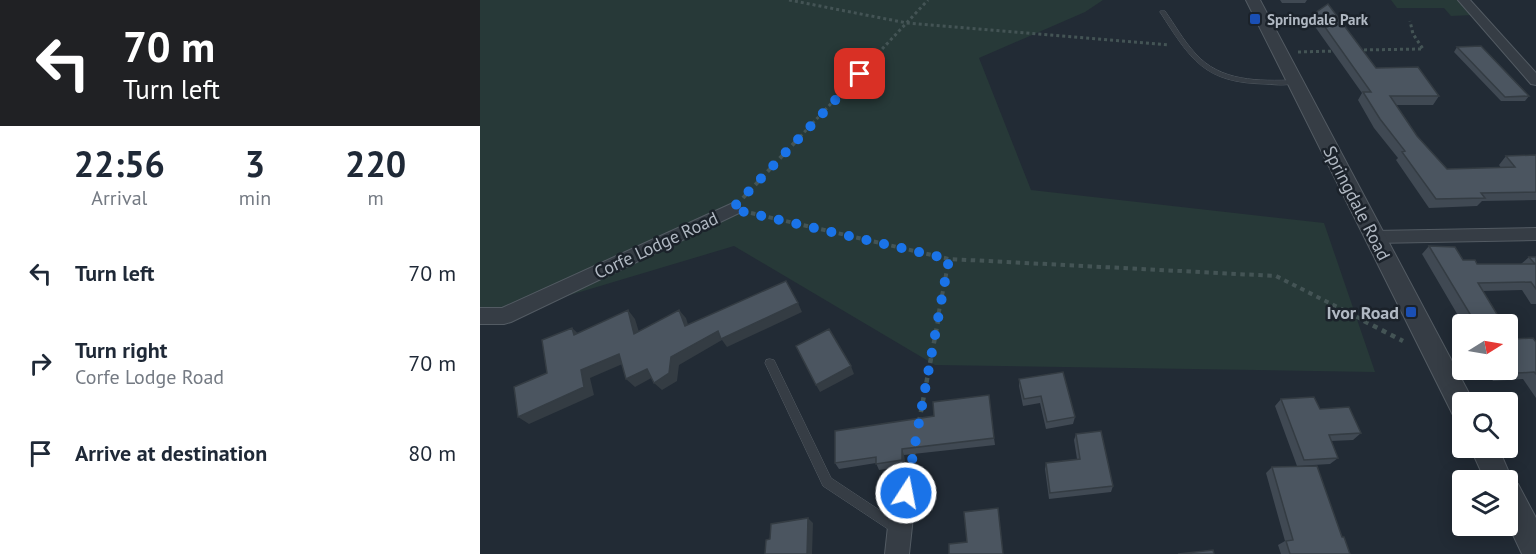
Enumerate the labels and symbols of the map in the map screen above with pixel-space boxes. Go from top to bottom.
place label: Springdale Park [1267,10,1369,29]
marker: Springdale Park [1248,12,1262,26]
pin [834,48,885,99]
street label: Springdale Road [1318,142,1396,264]
street label: Corfe Lodge Road [590,206,722,284]
place label: Ivor Road [1327,301,1399,324]
marker: Ivor Road [1404,305,1418,319]
north arrow [1452,314,1518,380]
position arrow [874,461,938,525]

